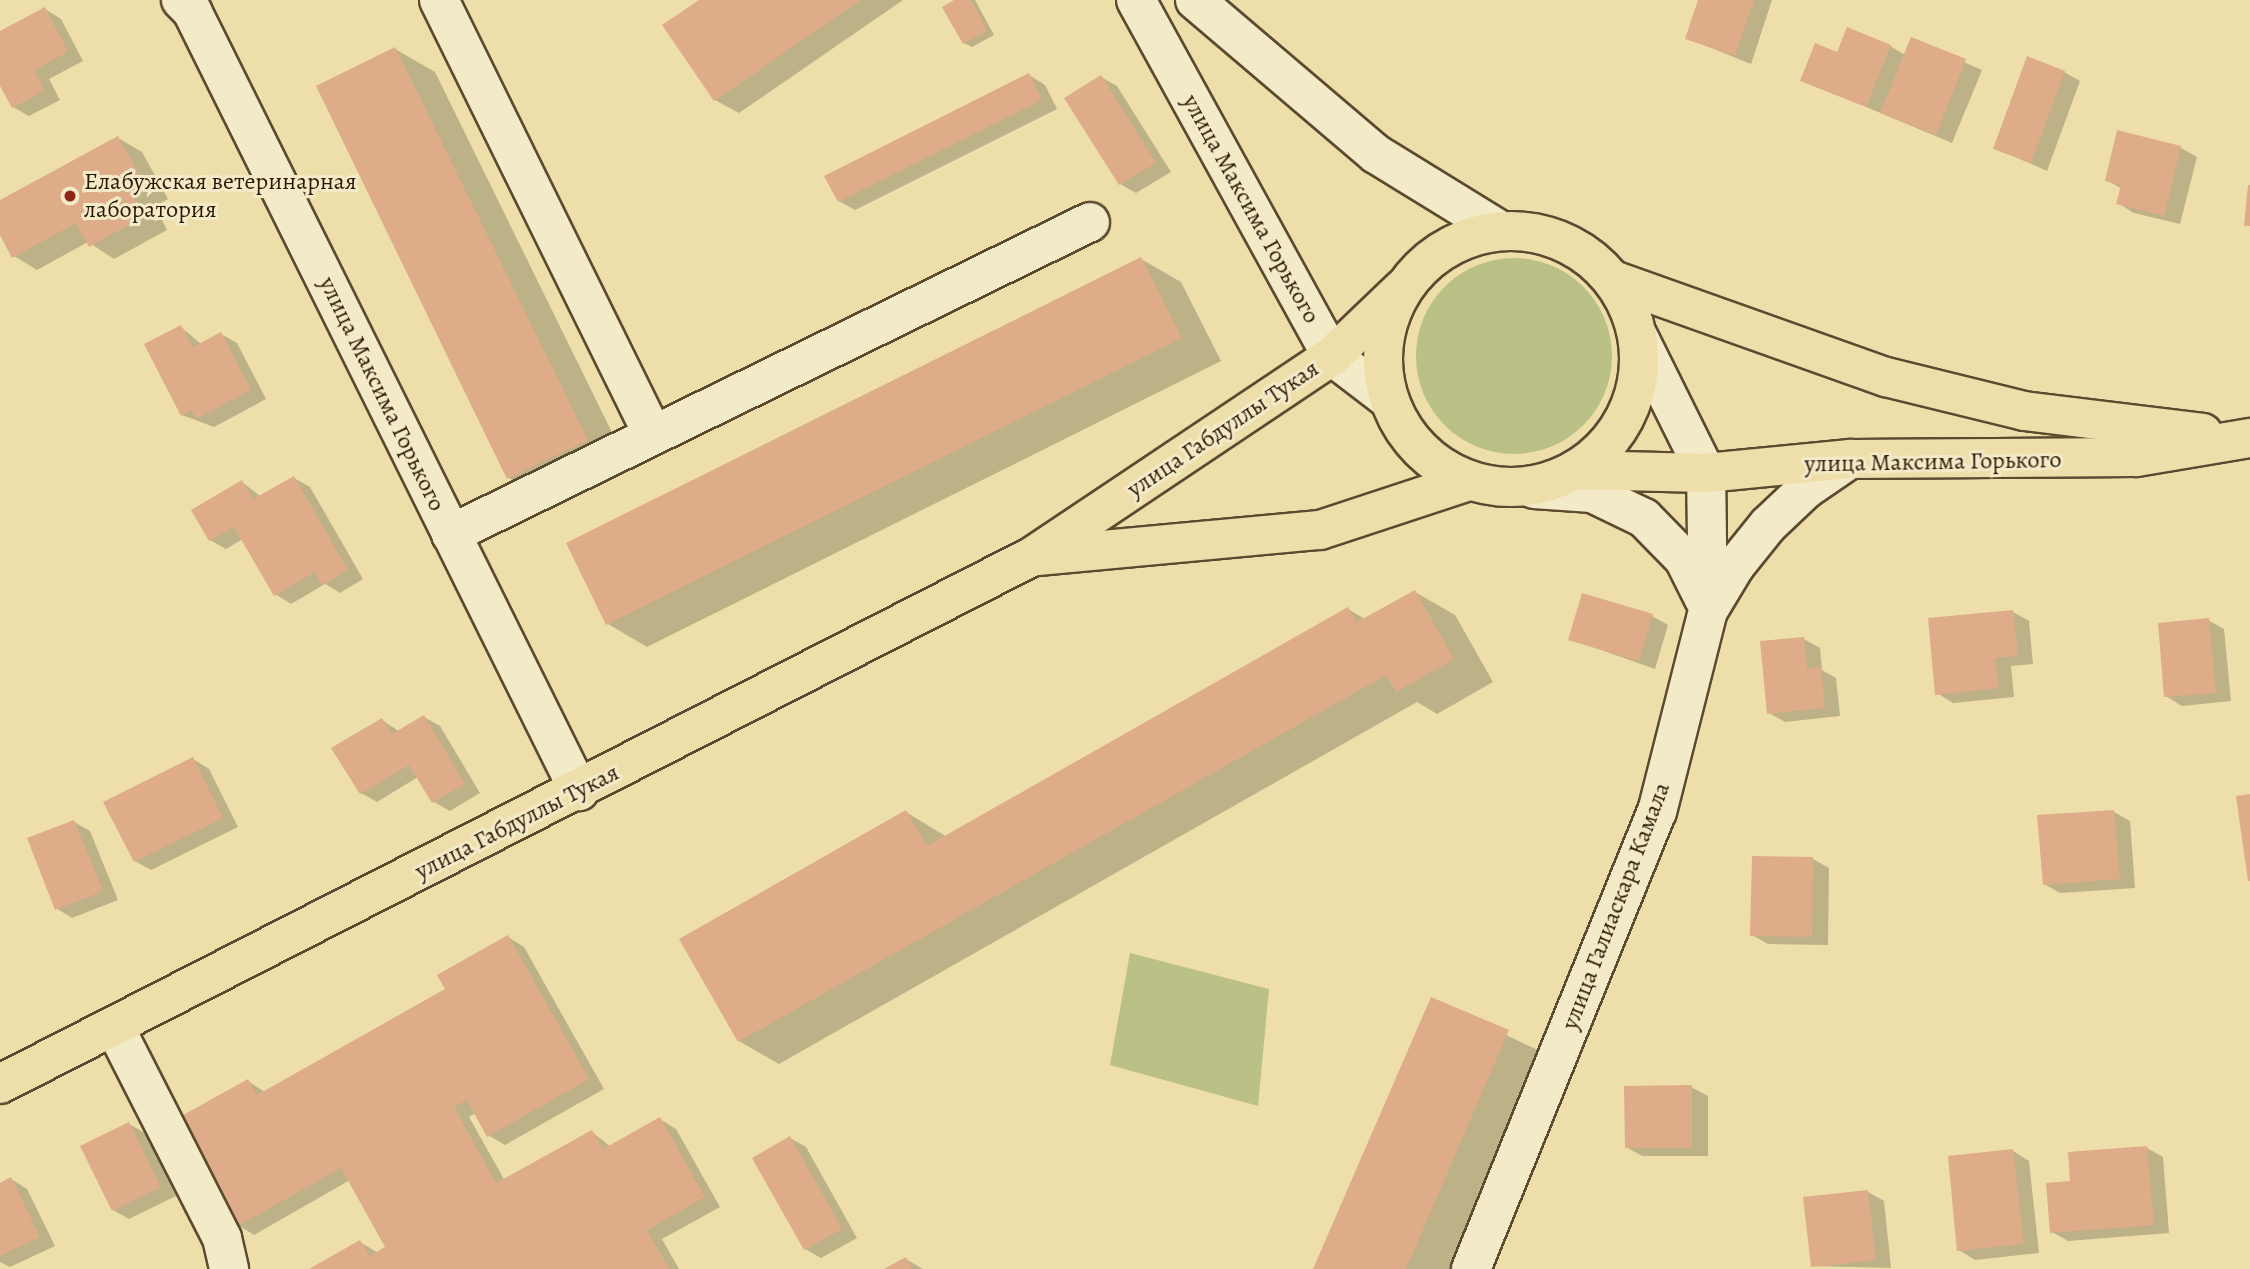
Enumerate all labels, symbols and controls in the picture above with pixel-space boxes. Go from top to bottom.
street label: улица Максима Горького [1176,90,1326,328]
place label: Елабужская ветеринарная лаборатория [84,168,357,224]
marker: Елабужская ветеринарная лаборатория [62,188,78,204]
street label: улица Максима Горького [313,272,451,516]
street label: улица Габдуллы Тукая [1122,354,1324,504]
street label: улица Максима Горького [1804,445,2062,479]
street label: улица Габдуллы Тукая [410,758,624,886]
street label: улица Галиаскара Камала [1555,778,1677,1034]

